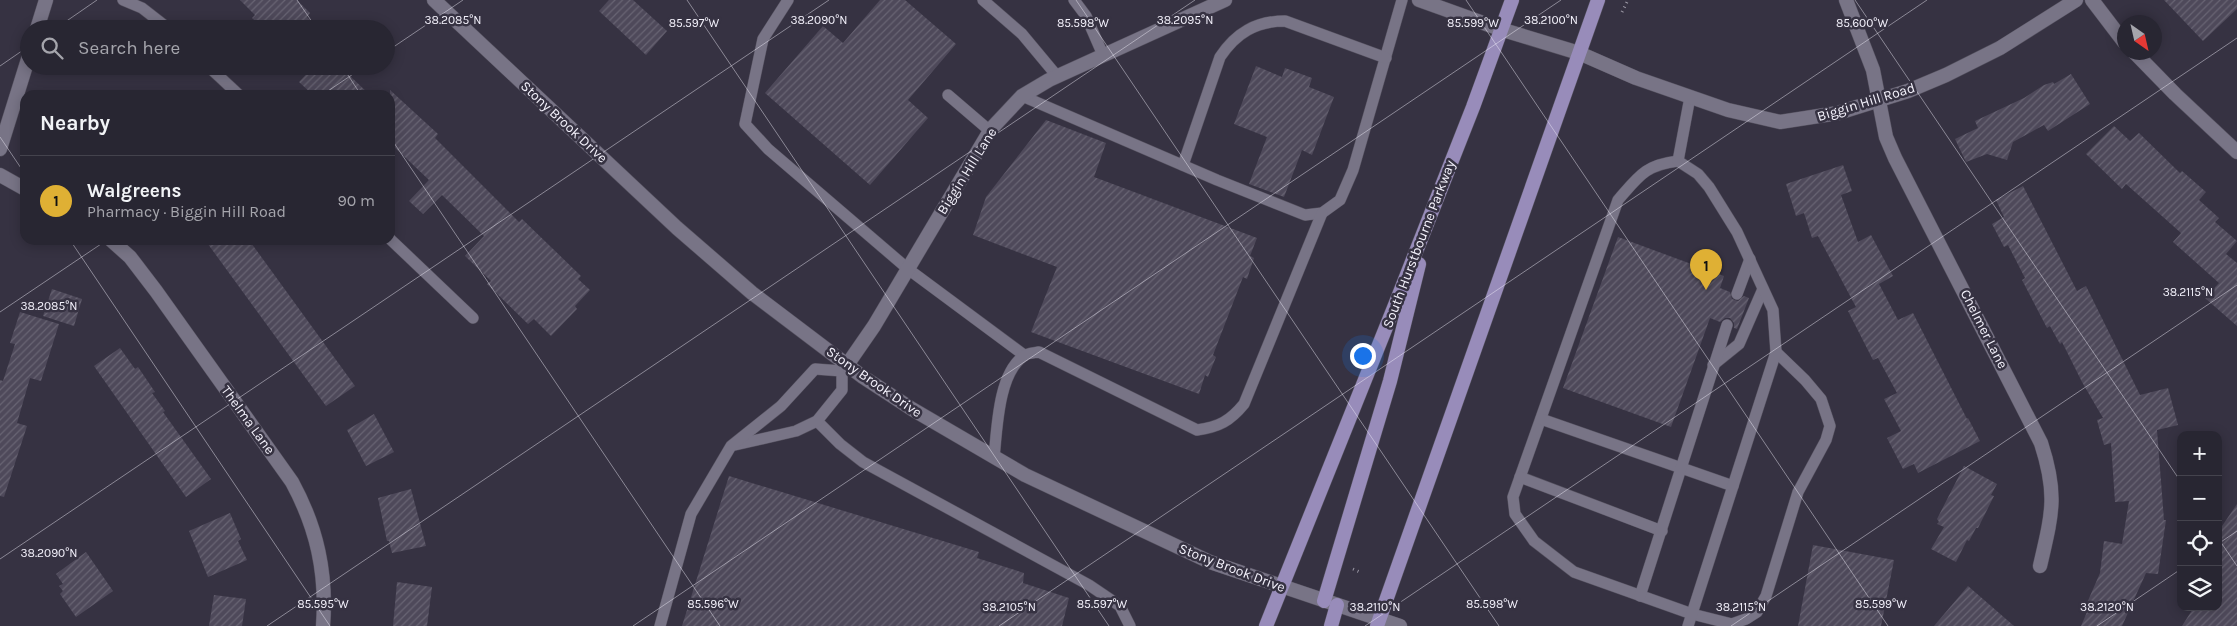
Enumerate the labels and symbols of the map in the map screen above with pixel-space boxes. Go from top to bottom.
text: 38.2085°N [424,13,482,27]
text: 38.2090°N [790,13,848,27]
text: 38.2095°N [1157,13,1213,27]
text: 38.2100°N [1524,13,1578,27]
north arrow [2117,15,2162,60]
text: 85.597°W [669,16,720,30]
text: 85.598°W [1057,16,1109,30]
text: 85.599°W [1447,16,1499,30]
text: 85.600°W [1836,16,1888,30]
street label: Stony Brook Drive [517,77,611,167]
street label: Biggin Hill Road [1815,79,1917,125]
street label: Biggin Hill Lane [934,124,1000,218]
street label: South Hurstbourne Parkway [1379,157,1459,330]
pin: 1 [1690,249,1722,290]
text: 38.2115°N [2163,285,2213,299]
street label: Chelmer Lane [1957,287,2011,371]
text: 38.2085°N [20,299,78,313]
street label: Stony Brook Drive [823,343,925,421]
your location [1350,343,1376,369]
street label: Thelma Lane [217,382,279,458]
street label: Stony Brook Drive [1176,540,1288,596]
text: 38.2090°N [20,546,78,560]
text: 85.595°W [297,597,349,611]
text: 85.596°W [687,597,739,611]
text: 85.597°W [1077,597,1128,611]
text: 85.598°W [1466,597,1518,611]
text: 85.599°W [1855,597,1907,611]
text: 38.2105°N [982,600,1036,614]
text: 38.2110°N [1350,600,1400,614]
text: 38.2115°N [1716,600,1766,614]
text: 38.2120°N [2080,600,2134,614]

